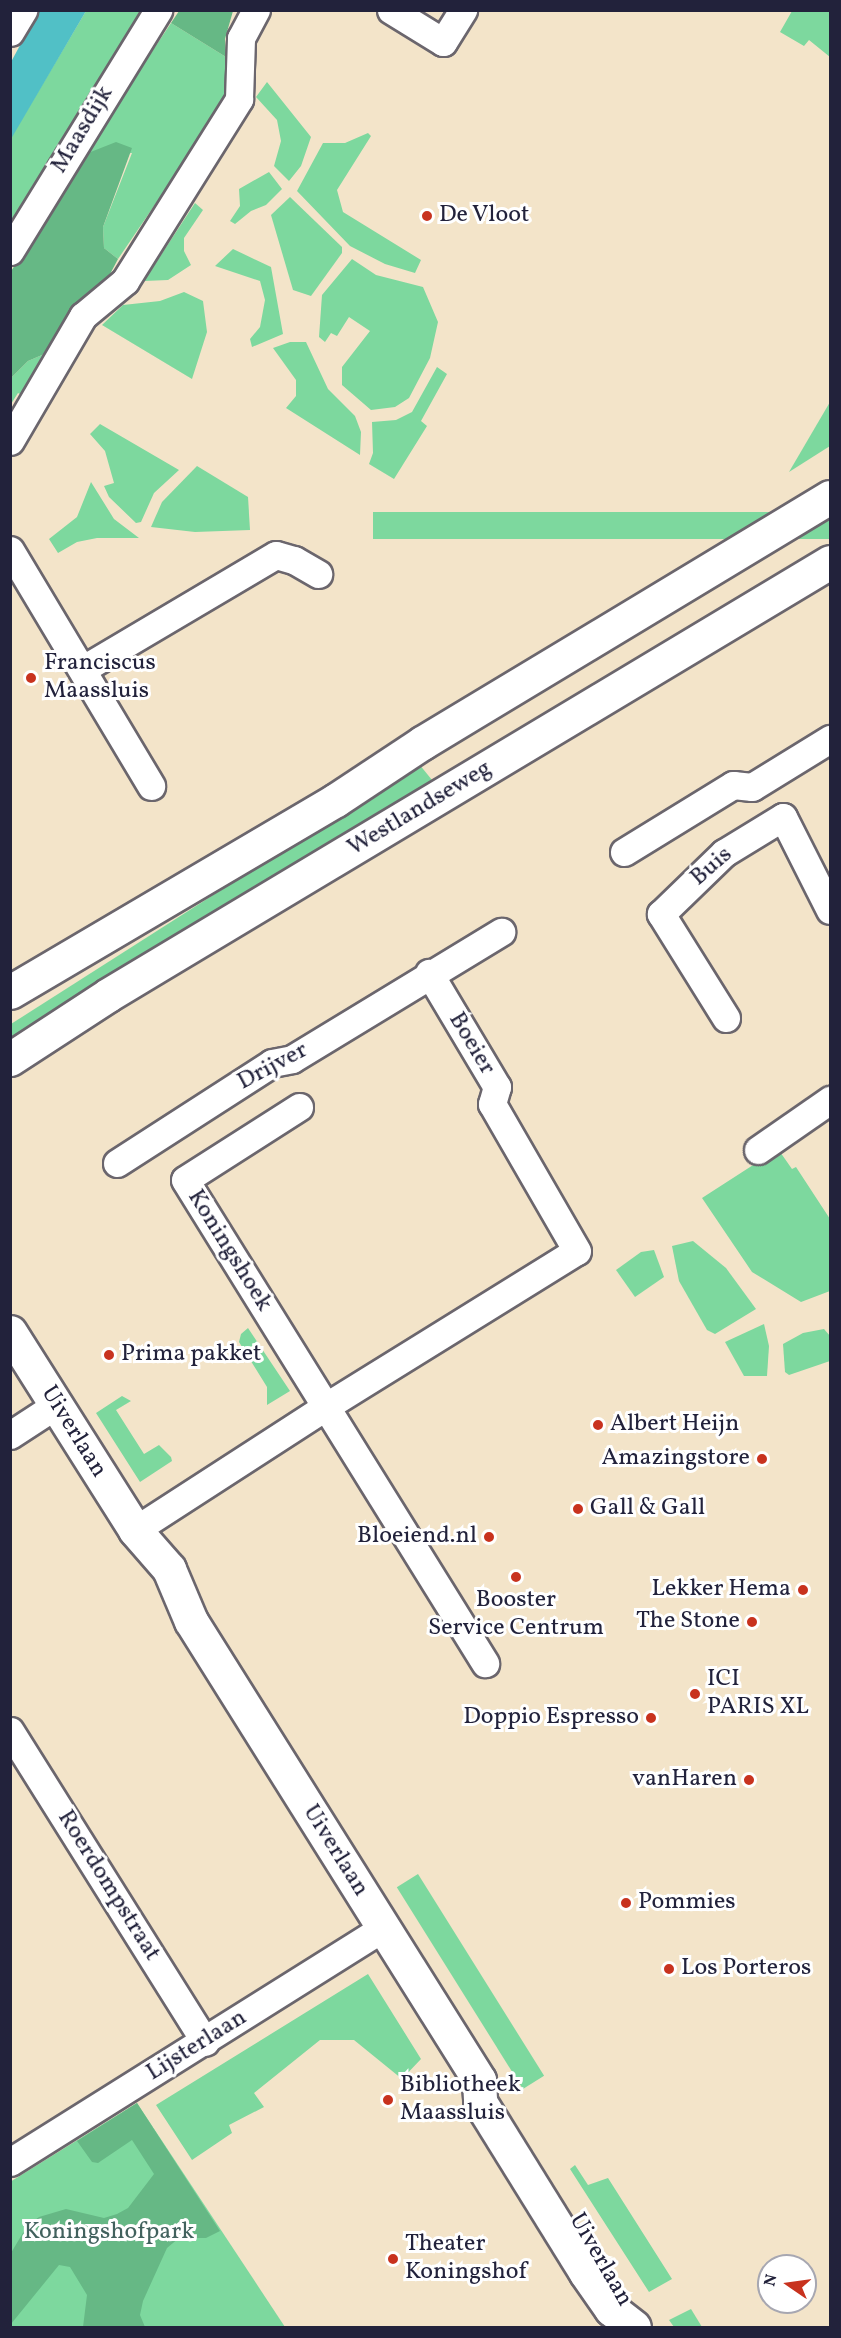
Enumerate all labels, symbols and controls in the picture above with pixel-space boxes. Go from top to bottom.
street label: Maasdijk [46,81,120,179]
place label: De Vloot [439,202,530,230]
marker: De Vloot [420,209,434,223]
place label: Franciscus Maassluis [44,650,156,706]
marker: Franciscus Maassluis [22,669,40,687]
street label: Westlandseweg [343,755,497,863]
street label: Buis [685,841,739,893]
street label: Boeier [441,1008,501,1080]
street label: Drijver [233,1037,313,1097]
street label: Koningshoek [180,1185,278,1317]
place label: Prima pakket [121,1341,262,1369]
marker: Prima pakket [102,1348,116,1362]
street label: Uiverlaan [34,1381,112,1483]
place label: Albert Heijn [610,1411,739,1439]
marker: Albert Heijn [591,1418,605,1432]
place label: Amazingstore [601,1445,750,1473]
marker: Amazingstore [755,1452,769,1466]
place label: Gall & Gall [590,1495,705,1523]
marker: Gall & Gall [571,1502,585,1516]
place label: Bloeiend.nl [357,1523,477,1551]
marker: Bloeiend.nl [482,1530,496,1544]
marker: Booster Service Centrum [509,1570,523,1584]
place label: Lekker Hema [652,1576,791,1604]
marker: Lekker Hema [796,1583,810,1597]
place label: Booster Service Centrum [428,1587,604,1643]
place label: The Stone [636,1608,740,1636]
marker: The Stone [745,1615,759,1629]
place label: ICI PARIS XL [707,1666,809,1722]
marker: ICI PARIS XL [688,1687,702,1701]
place label: Doppio Espresso [463,1704,639,1732]
marker: Doppio Espresso [644,1711,658,1725]
place label: vanHaren [632,1766,737,1794]
marker: vanHaren [742,1773,756,1787]
street label: Uiverlaan [296,1800,374,1902]
street label: Roerdompstraat [50,1805,166,1967]
place label: Pommies [638,1889,736,1917]
marker: Pommies [619,1896,633,1910]
place label: Los Porteros [681,1955,811,1983]
marker: Los Porteros [662,1962,676,1976]
street label: Lijsterlaan [142,2004,252,2088]
place label: Bibliotheek Maassluis [400,2072,521,2128]
marker: Bibliotheek Maassluis [381,2093,395,2107]
street label: Uiverlaan [562,2208,638,2312]
park label: Koningshofpark [24,2219,194,2247]
place label: Theater Koningshof [405,2231,527,2287]
marker: Theater Koningshof [386,2252,400,2266]
north arrow [757,2254,817,2314]
text: N [759,2272,783,2289]

